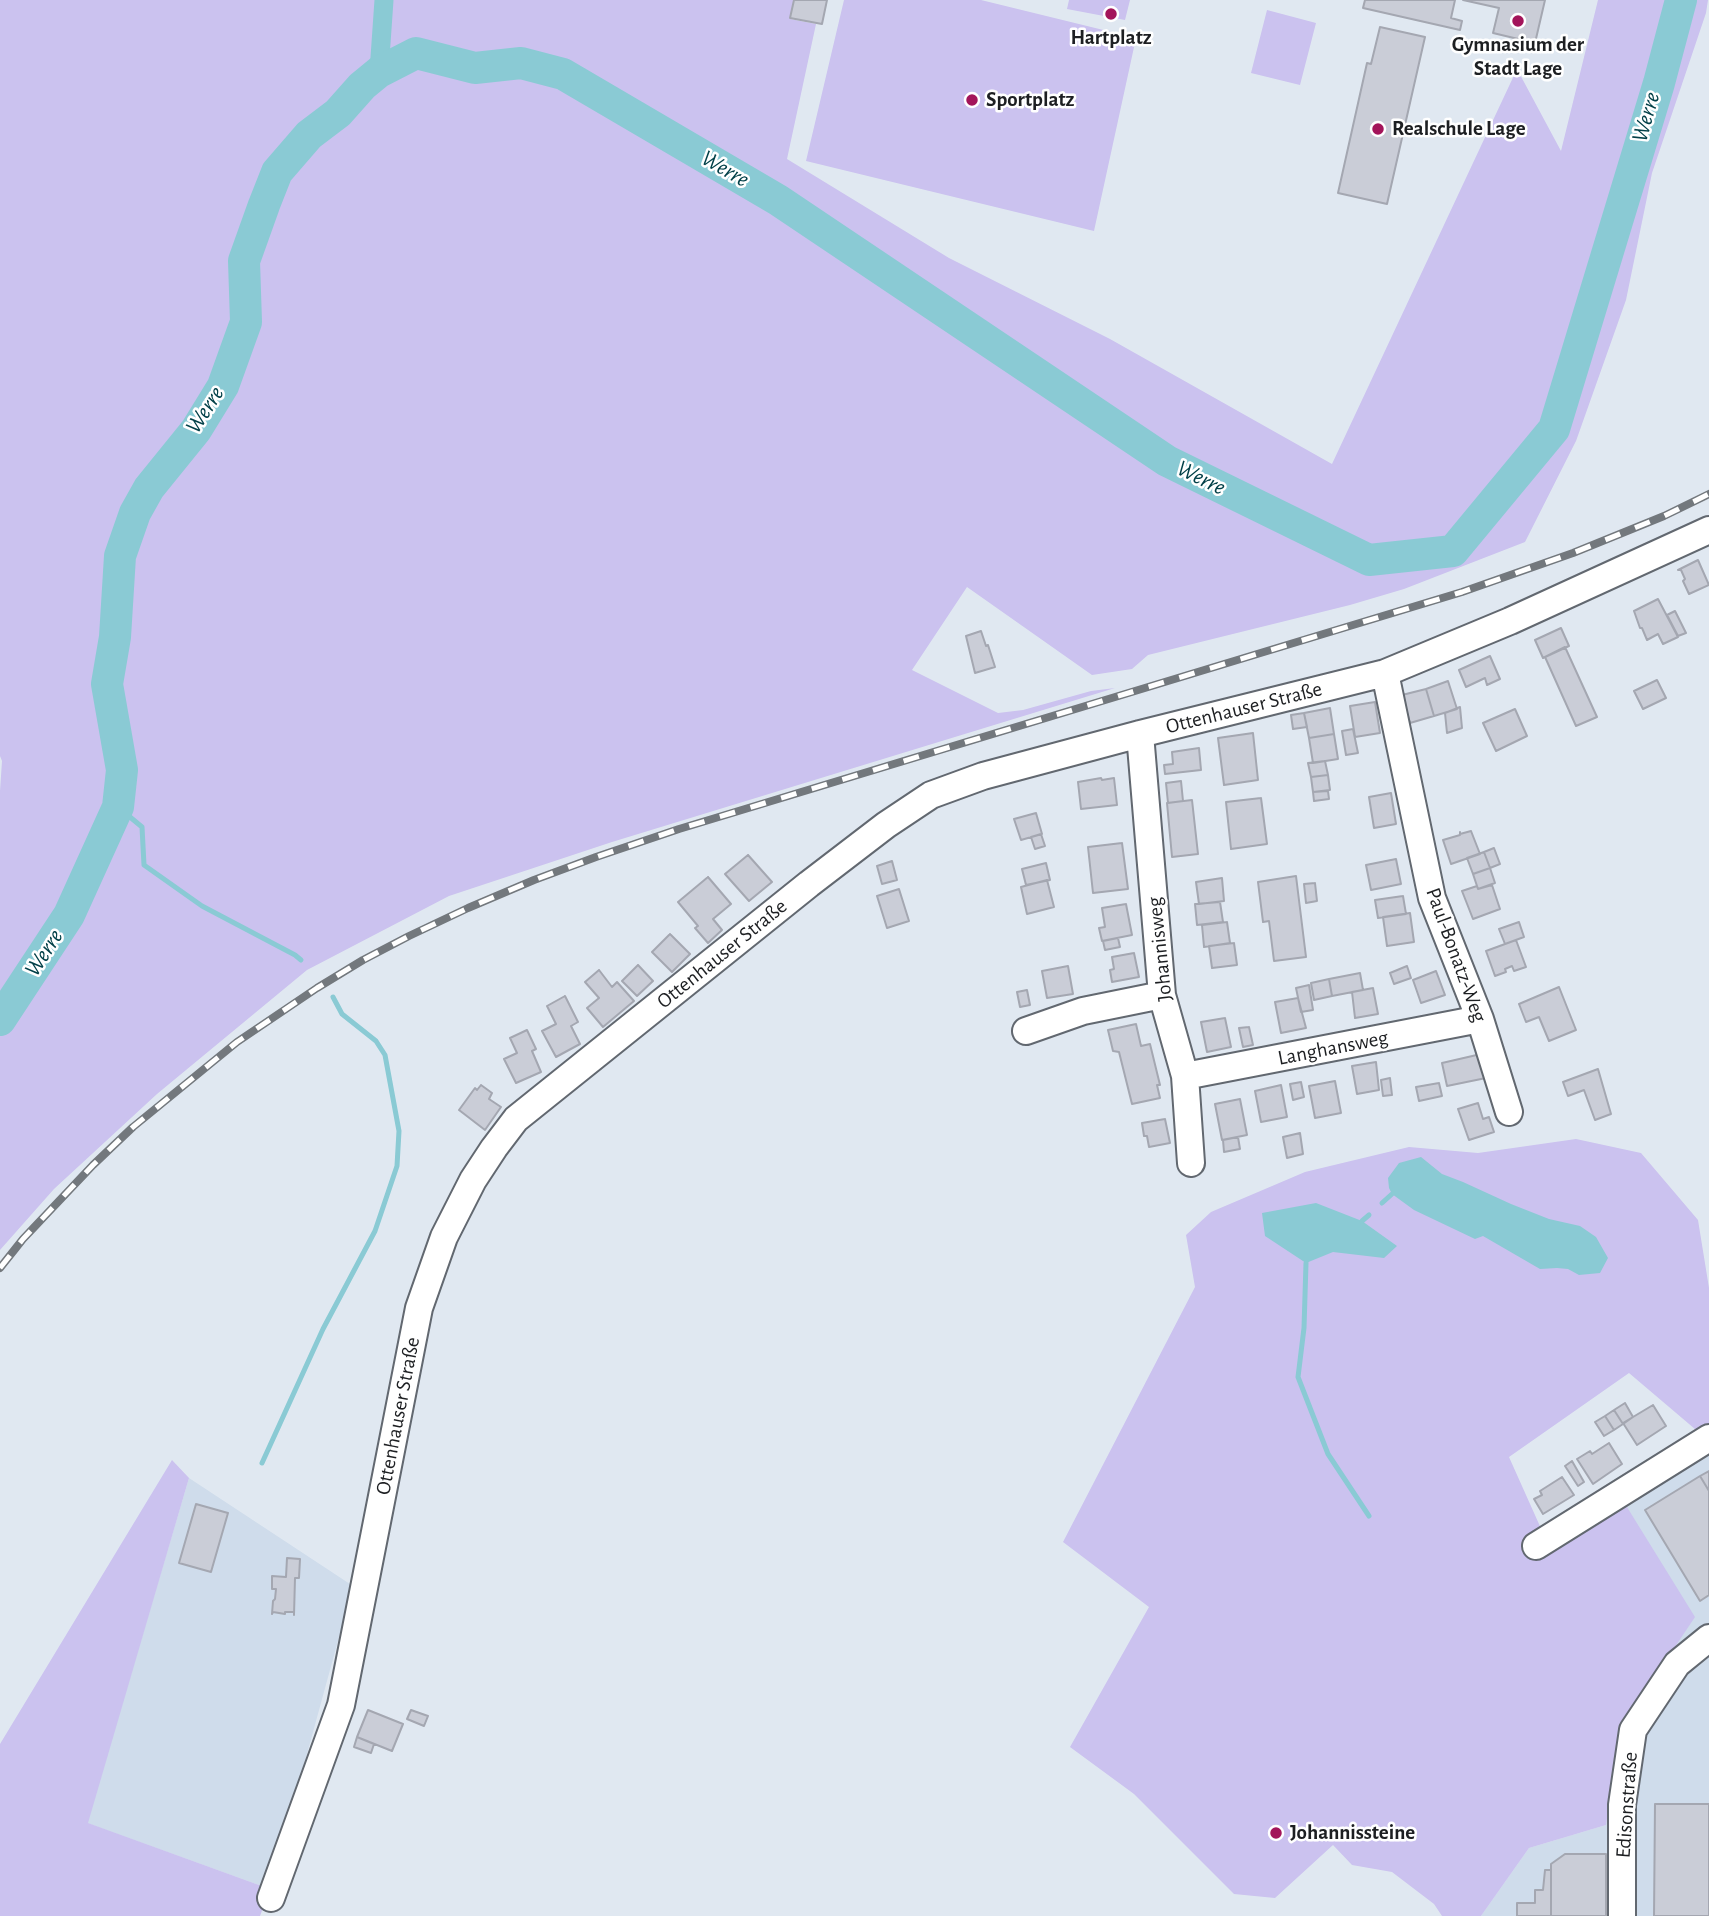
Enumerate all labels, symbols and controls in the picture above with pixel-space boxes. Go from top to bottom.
marker: Hartplatz [1103,6,1119,22]
marker: Gymnasium der Stadt Lage [1510,13,1526,29]
place label: Hartplatz [1070,25,1152,51]
place label: Gymnasium der Stadt Lage [1452,32,1584,82]
place label: Sportplatz [986,87,1074,113]
water label: Werre [1626,89,1666,145]
marker: Sportplatz [964,92,980,108]
place label: Realschule Lage [1392,116,1526,142]
marker: Realschule Lage [1370,121,1386,137]
water label: Werre [696,144,754,194]
water label: Werre [180,381,230,439]
water label: Werre [1172,455,1230,501]
street label: Ottenhauser Straße [1163,676,1325,740]
street label: Paul-Bonatz-Weg [1420,884,1492,1026]
street label: Ottenhauser Straße [652,894,792,1014]
street label: Johannisweg [1142,896,1178,1002]
water label: Werre [19,924,69,982]
street label: Langhansweg [1276,1025,1390,1071]
street label: Ottenhauser Straße [370,1335,426,1497]
street label: Edisonstraße [1611,1751,1643,1859]
place label: Johannissteine [1290,1820,1415,1846]
marker: Johannissteine [1268,1825,1284,1841]

